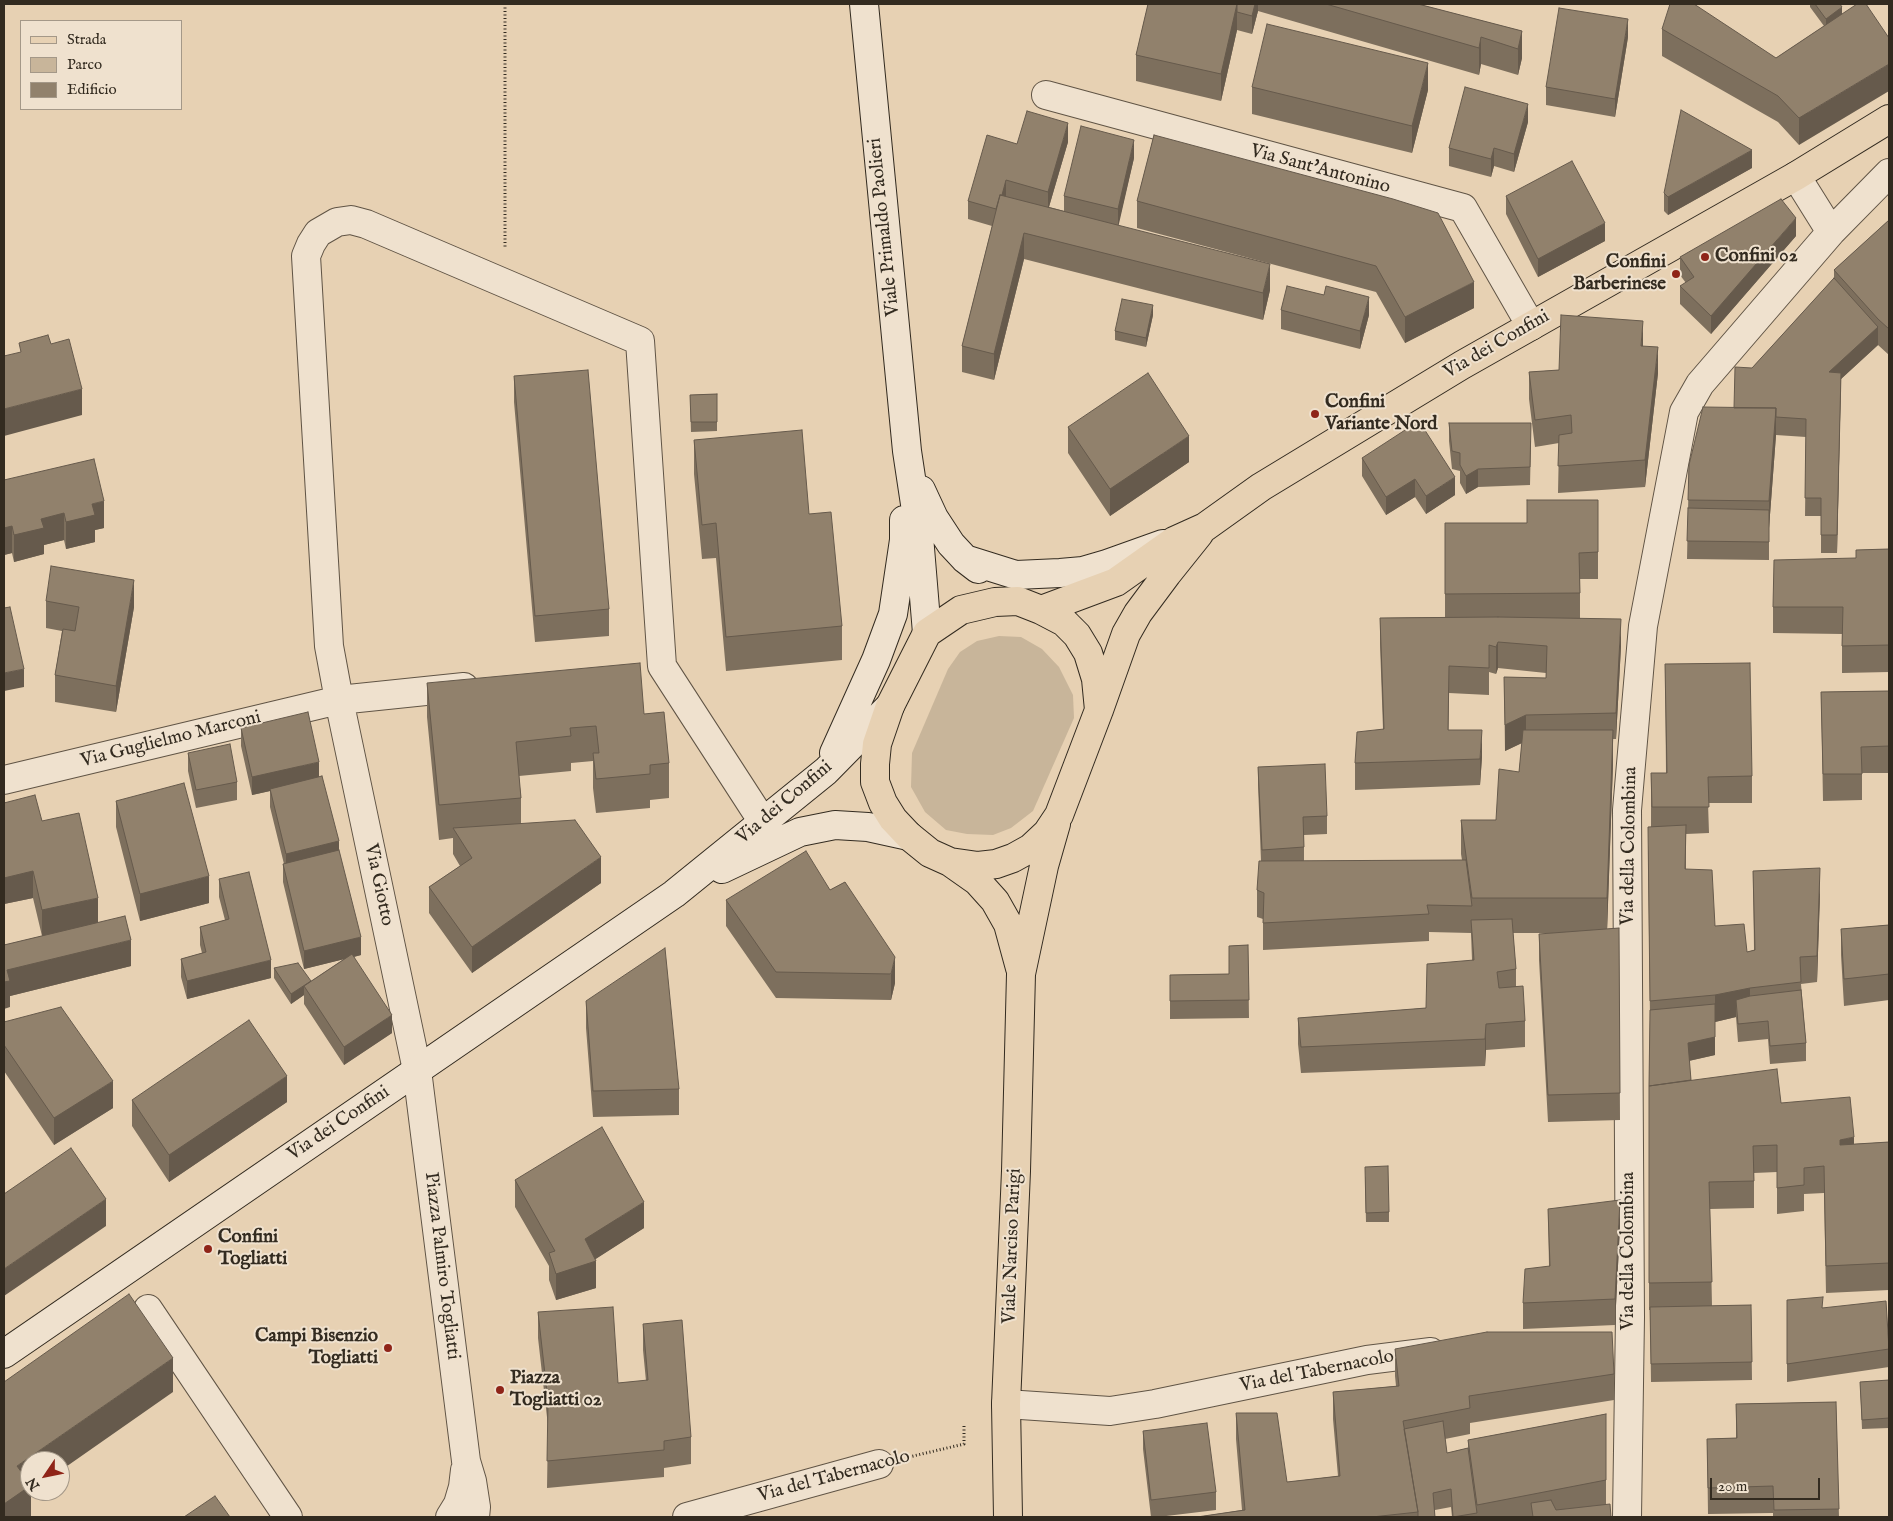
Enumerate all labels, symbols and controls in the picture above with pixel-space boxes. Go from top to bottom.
legend [20,20,182,110]
text: Strada [67,30,106,49]
text: Parco [67,55,102,74]
text: Edificio [67,80,117,99]
street label: Viale Primaldo Paolieri [864,137,906,317]
street label: Via Sant'Antonino [1248,140,1392,200]
place label: Confini 02 [1715,246,1798,268]
marker: Confini 02 [1699,251,1711,263]
place label: Confini Barberinese [1573,252,1666,296]
marker: Confini Barberinese [1670,268,1682,280]
street label: Via dei Confini [1440,306,1554,384]
place label: Confini Variante Nord [1325,392,1437,436]
marker: Confini Variante Nord [1309,408,1321,420]
street label: Via Guglielmo Marconi [79,707,263,773]
street label: Via dei Confini [732,756,838,850]
street label: Via della Colombina [1617,766,1643,926]
street label: Via Giotto [358,842,398,928]
street label: Via dei Confini [284,1082,394,1166]
street label: Viale Narciso Parigi [999,1168,1027,1324]
street label: Piazza Palmiro Togliatti [418,1171,464,1361]
street label: Via della Colombina [1618,1172,1640,1330]
place label: Confini Togliatti [218,1227,287,1271]
marker: Confini Togliatti [202,1243,214,1255]
place label: Campi Bisenzio Togliatti [255,1326,378,1370]
marker: Campi Bisenzio Togliatti [382,1342,394,1354]
street label: Via del Tabernacolo [1238,1346,1396,1398]
place label: Piazza Togliatti 02 [510,1368,602,1412]
marker: Piazza Togliatti 02 [494,1384,506,1396]
street label: Via del Tabernacolo [755,1446,913,1508]
north arrow [20,1451,70,1501]
scale bar [1713,1468,1823,1500]
text: N [23,1474,44,1494]
text: 20 m [1718,1477,1747,1496]

